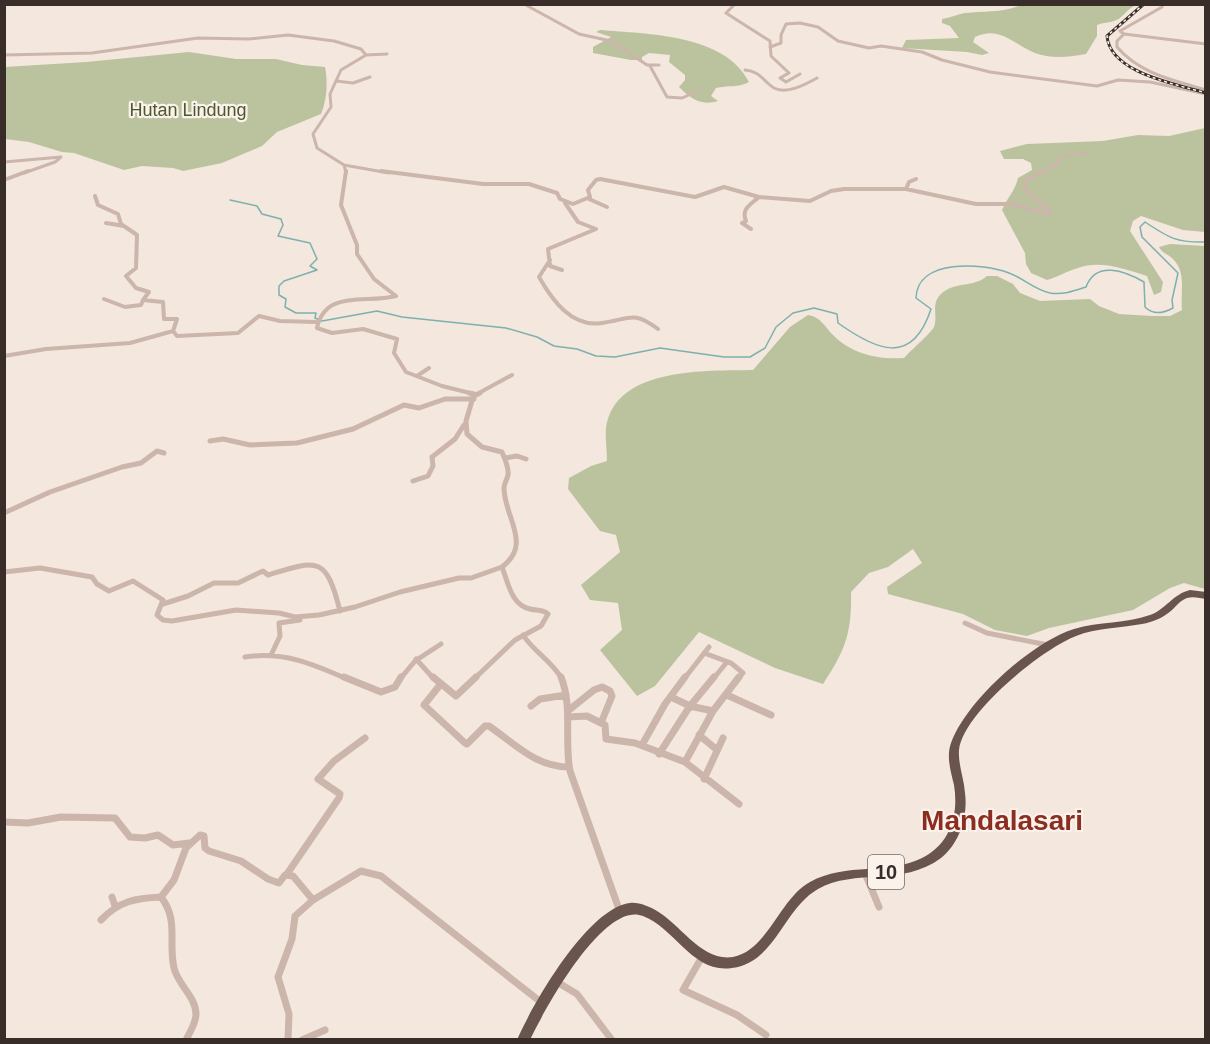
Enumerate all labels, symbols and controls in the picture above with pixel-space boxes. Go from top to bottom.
park label: Hutan Lindung [129,100,247,120]
district label: Mandalasari [921,805,1083,836]
road number: 10 [868,855,904,889]

